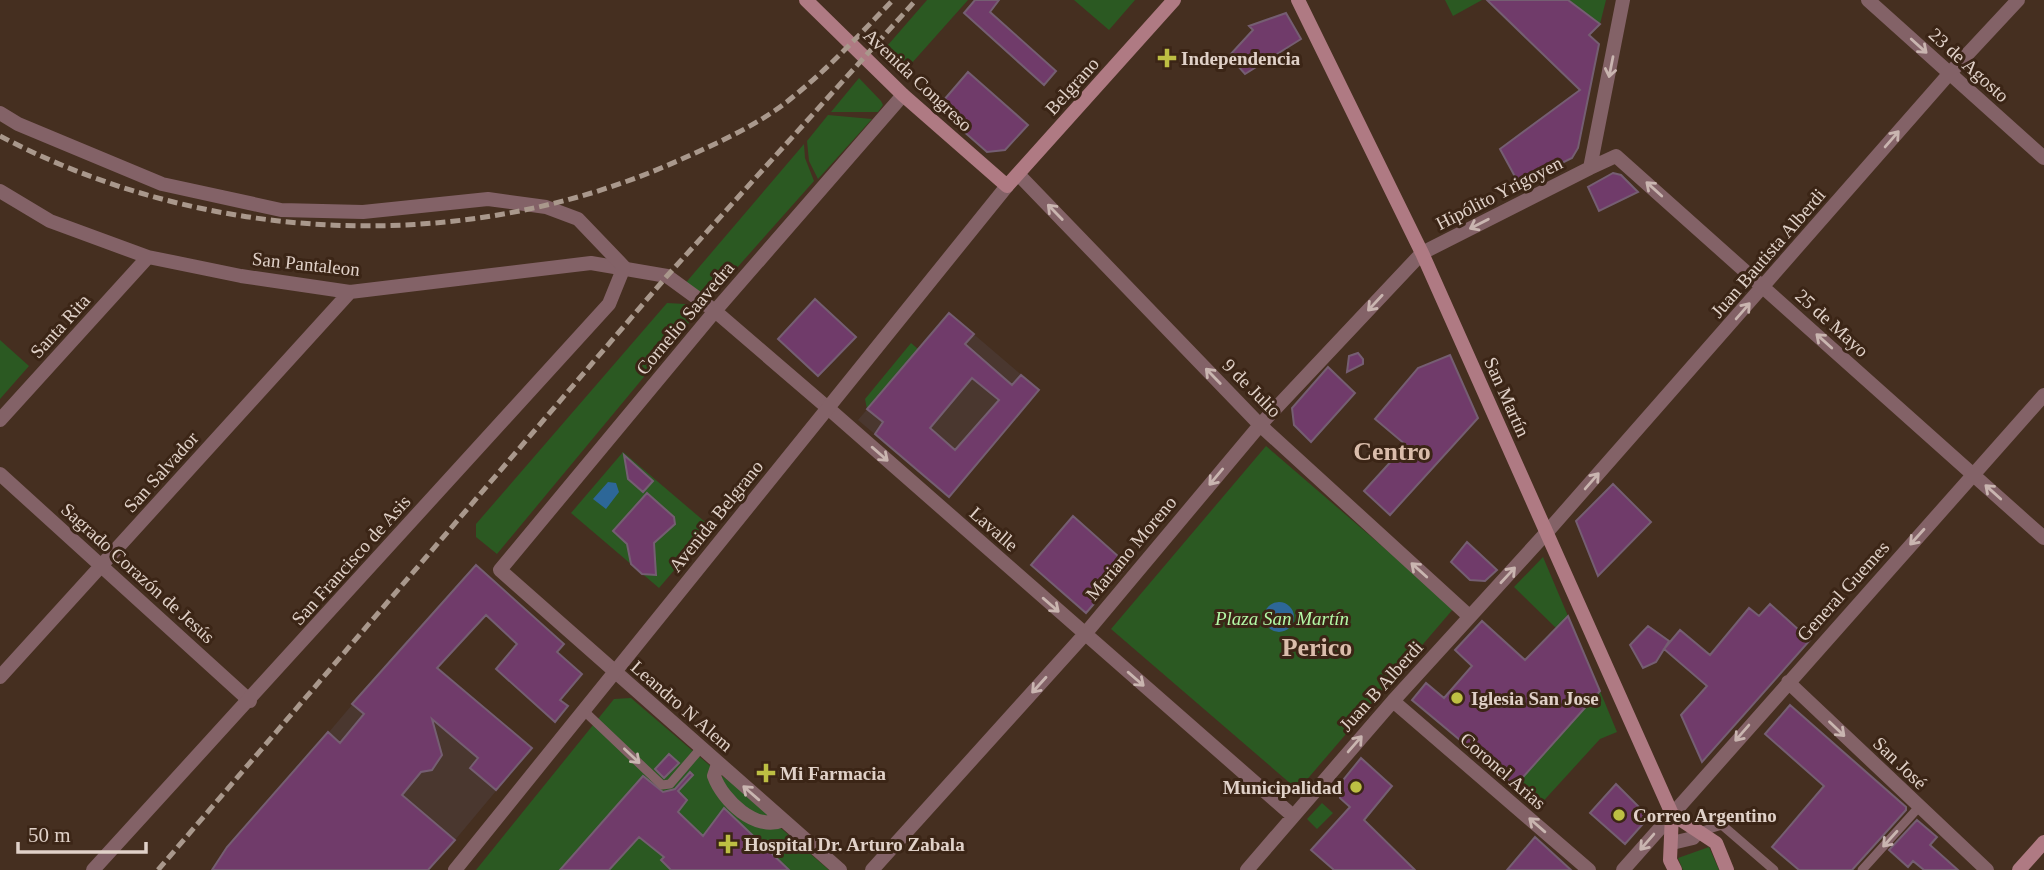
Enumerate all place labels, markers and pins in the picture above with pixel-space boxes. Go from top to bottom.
place label: Independencia [1181,48,1301,69]
marker: Independencia [1159,50,1175,66]
place label: Iglesia San Jose [1471,688,1599,709]
marker: Iglesia San Jose [1449,690,1465,706]
place label: Mi Farmacia [780,763,887,784]
marker: Mi Farmacia [758,765,774,781]
place label: Municipalidad [1223,777,1342,798]
marker: Municipalidad [1348,779,1364,795]
place label: Correo Argentino [1633,805,1777,826]
marker: Correo Argentino [1611,807,1627,823]
marker: Hospital Dr. Arturo Zabala [718,834,738,854]
place label: Hospital Dr. Arturo Zabala [744,834,965,855]

